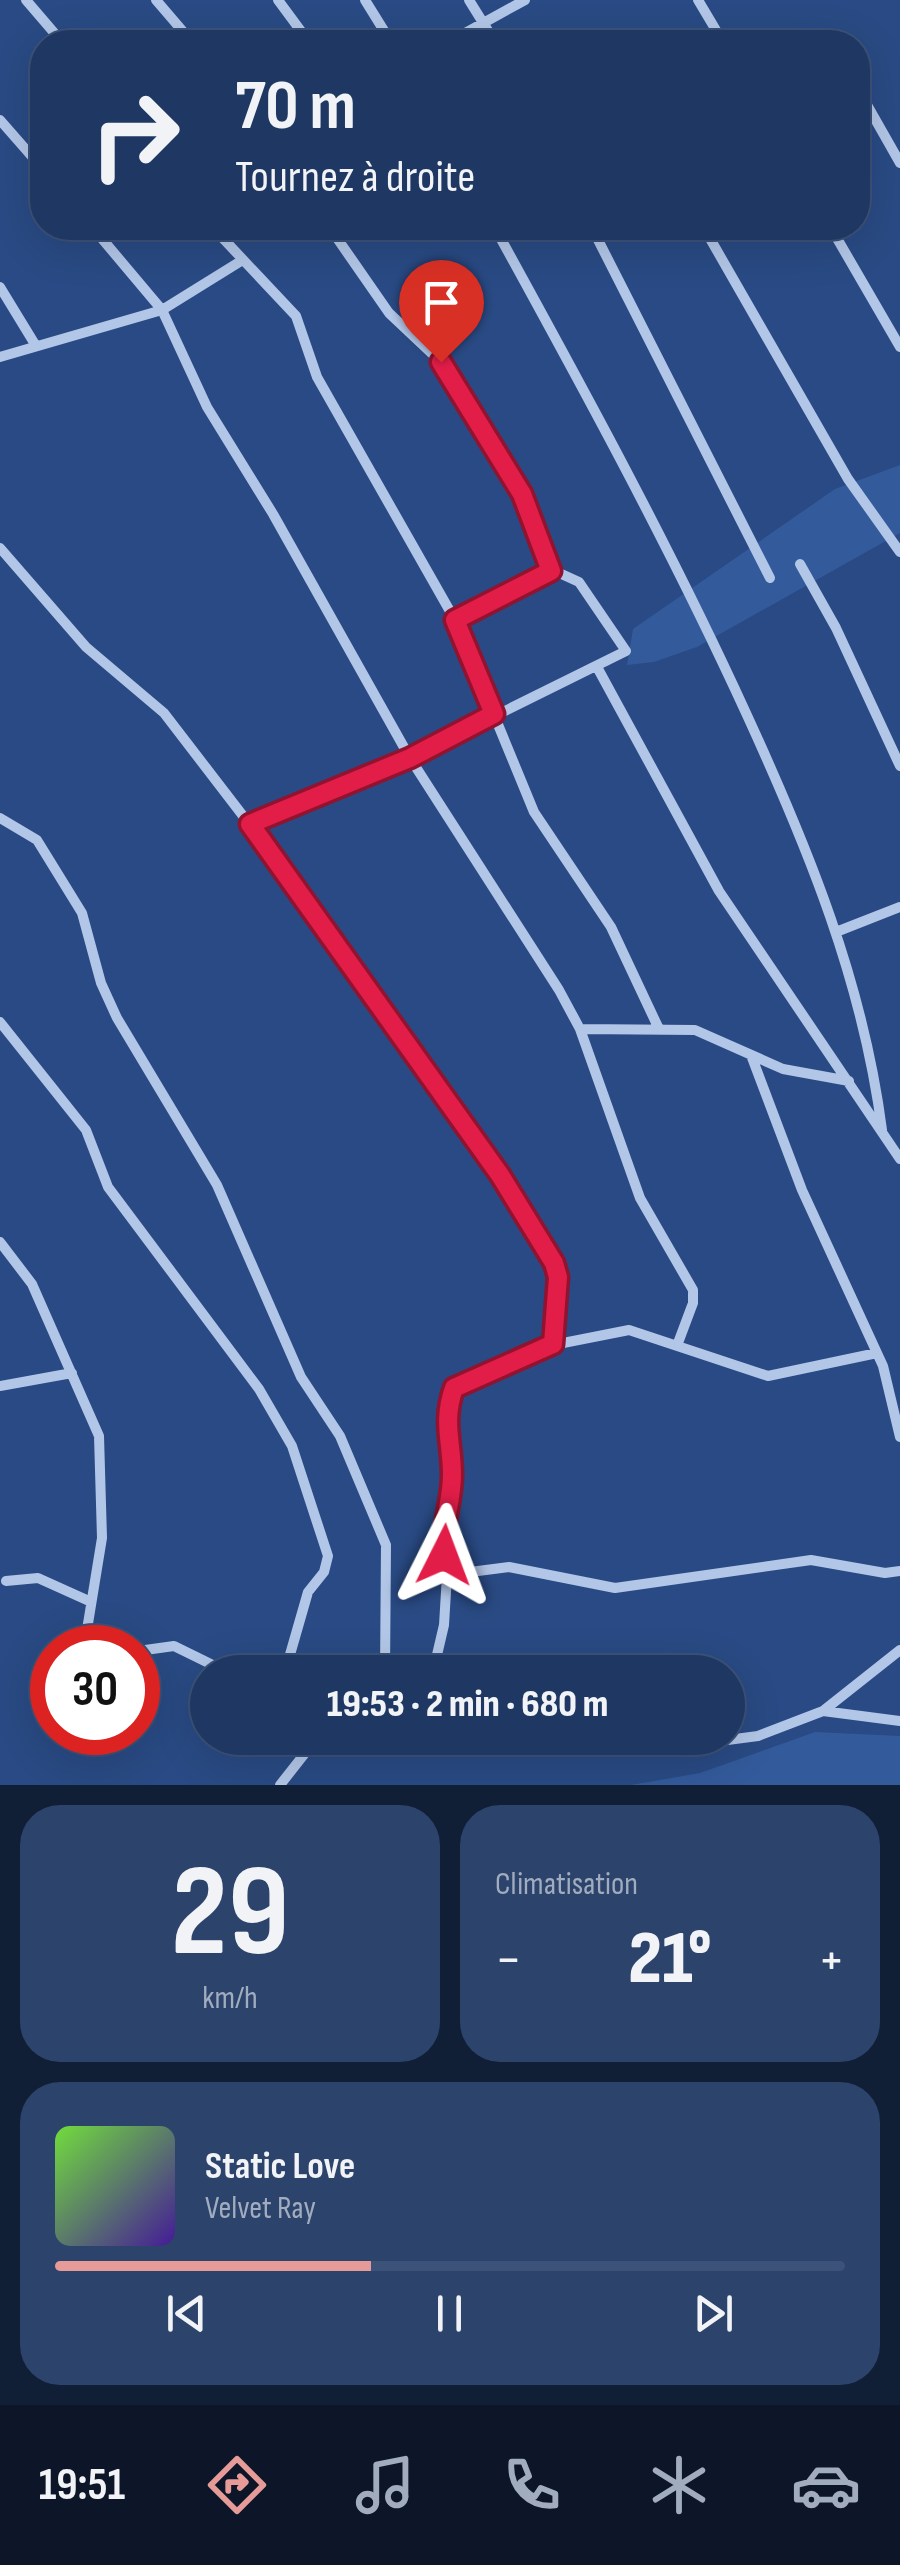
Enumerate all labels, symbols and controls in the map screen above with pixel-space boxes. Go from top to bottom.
text: 70 m [235,65,356,149]
icon: right [70,70,200,200]
text: Tournez à droite [235,150,475,205]
pin [399,260,484,363]
icon: arrive [414,275,469,330]
position arrow [392,1503,496,1607]
speed limit sign: 30 [30,1625,160,1755]
text: 19:53 · 2 min · 680 m [327,1682,608,1727]
text: 29 [171,1836,289,1992]
text: Climatisation [495,1865,638,1904]
text: 21° [628,1914,712,2005]
text: − [495,1927,522,1994]
text: + [818,1927,845,1994]
text: km/h [202,1979,258,2018]
text: Static Love [205,2144,355,2189]
text: Velvet Ray [205,2189,316,2228]
icon: previous [159,2286,214,2341]
icon: pause [422,2286,477,2341]
icon: next [686,2286,741,2341]
icon: directions [202,2450,272,2520]
icon: music [350,2450,420,2520]
icon: phone [497,2450,567,2520]
icon: climate [644,2450,714,2520]
icon: car [791,2450,861,2520]
text: 19:51 [39,2458,125,2513]

